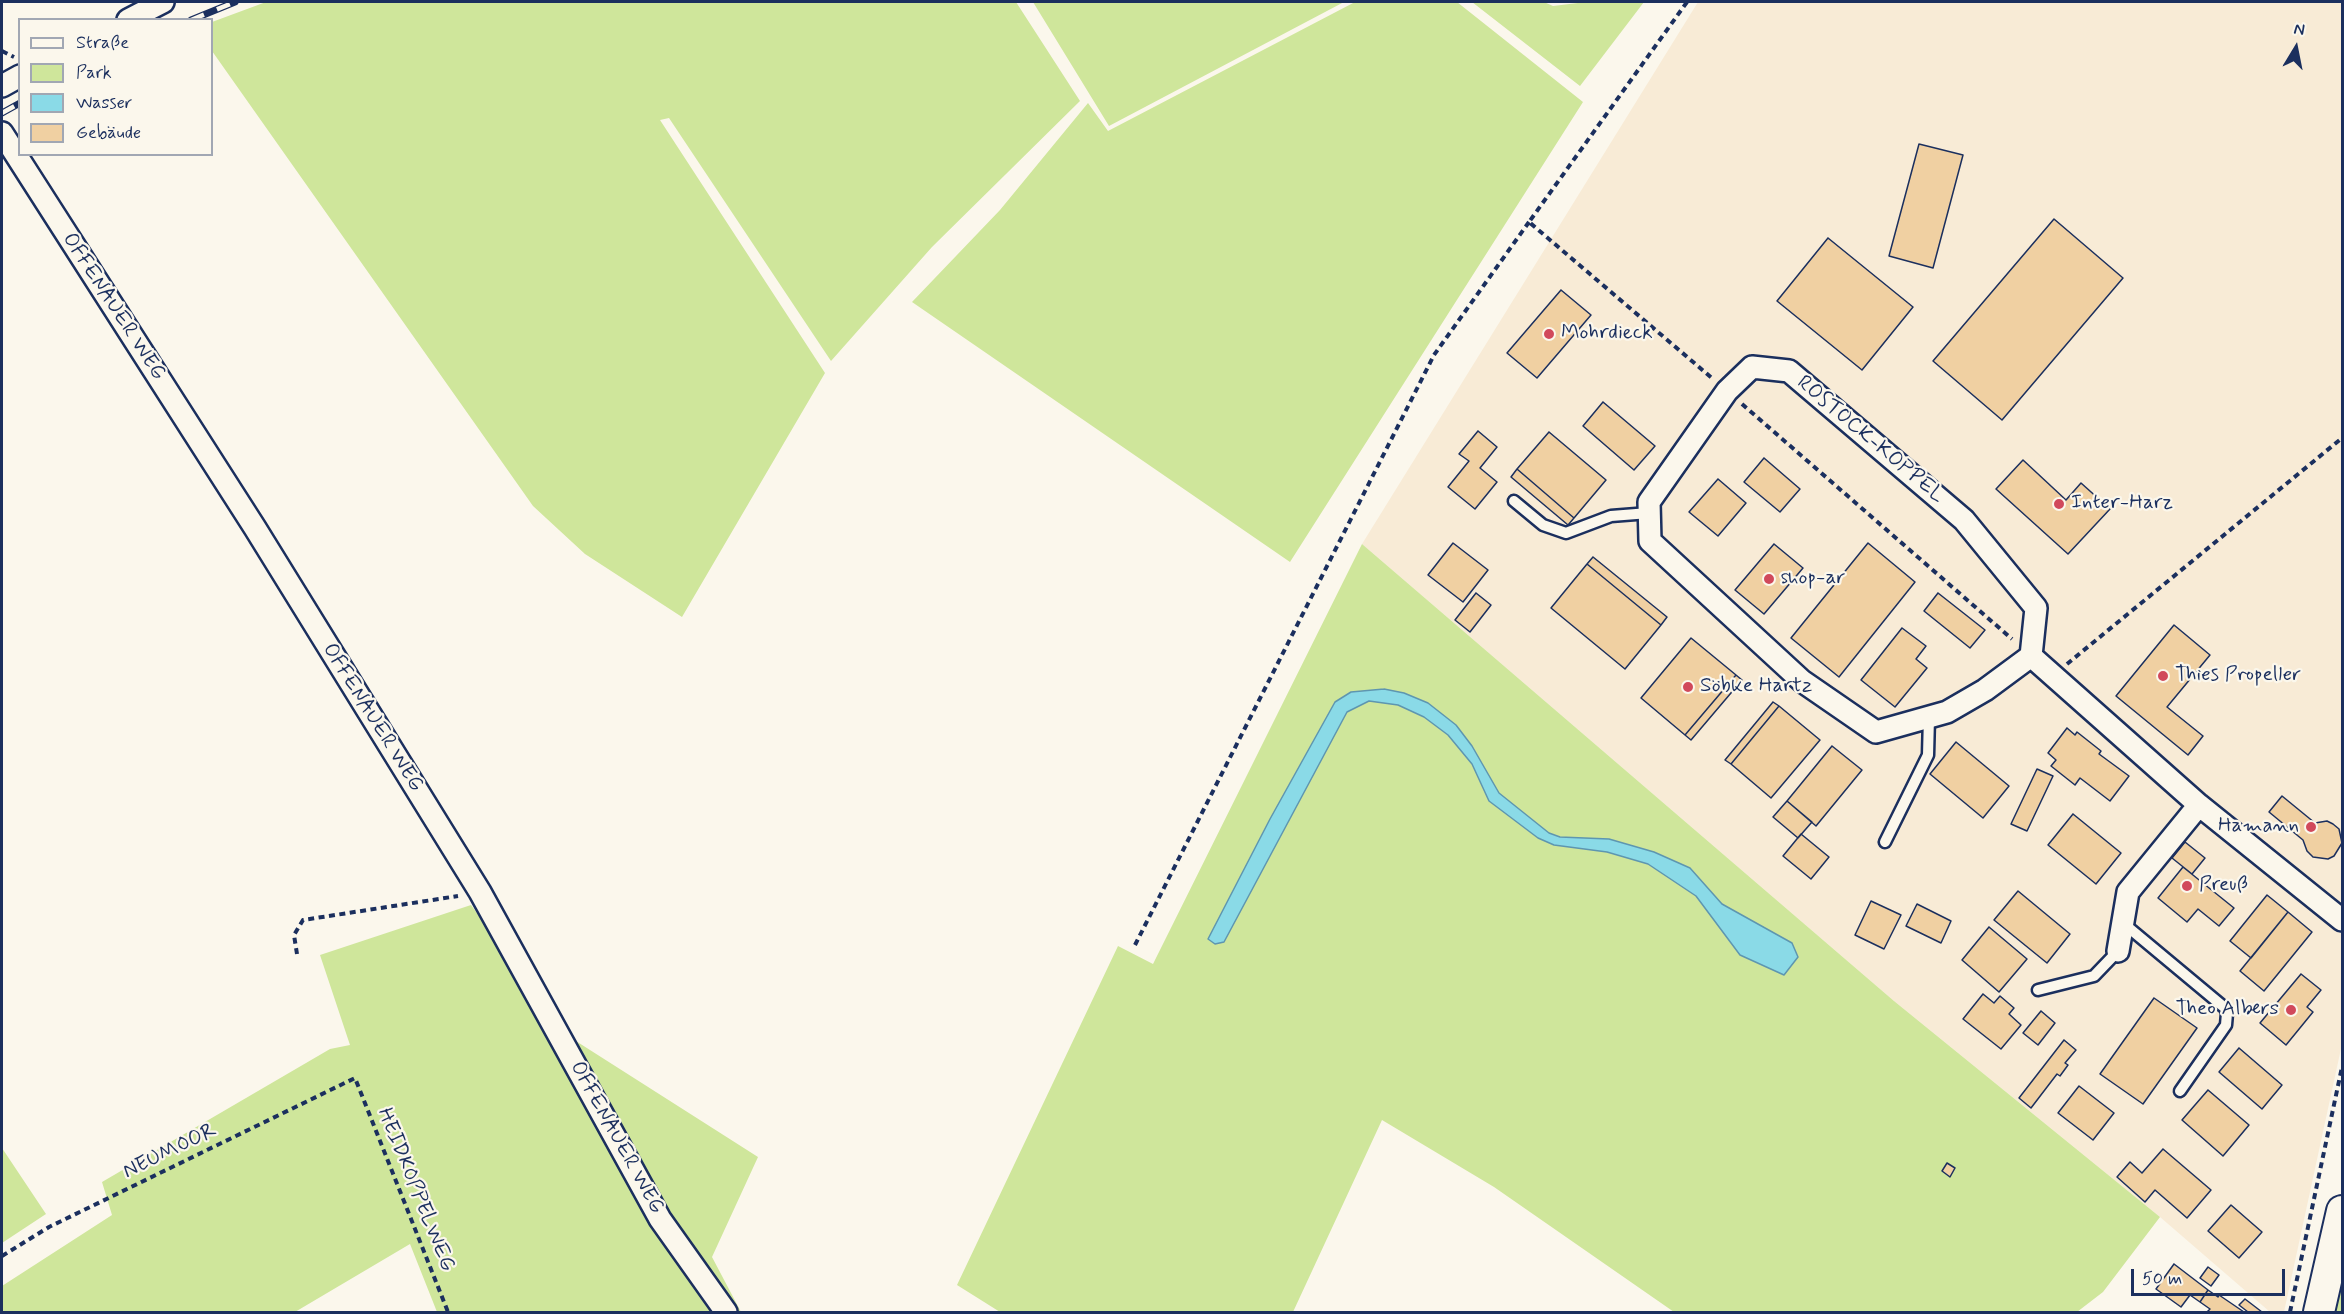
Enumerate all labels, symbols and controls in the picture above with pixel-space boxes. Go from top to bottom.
legend [18,18,213,156]
north arrow [2266,18,2326,78]
text: N [2292,19,2306,41]
text: Straße [76,31,129,55]
text: Park [76,61,112,85]
text: Wasser [76,91,132,115]
text: Gebäude [76,121,141,145]
street label: OFFENAUER WEG [56,229,170,385]
place label: Mohrdieck [1561,321,1653,347]
marker: Mohrdieck [1542,327,1556,341]
street label: ROSTOCK-KOPPEL [1791,371,1949,509]
place label: Inter-Harz [2071,491,2173,517]
marker: Inter-Harz [2052,497,2066,511]
place label: shop-ar [1781,566,1845,592]
marker: shop-ar [1762,572,1776,586]
street label: OFFENAUER WEG [316,639,428,797]
place label: Thies Propeller [2175,663,2301,689]
marker: Thies Propeller [2156,669,2170,683]
place label: Söbke Hartz [1700,674,1812,700]
marker: Söbke Hartz [1681,680,1695,694]
place label: Hamann [2218,814,2299,840]
marker: Hamann [2304,820,2318,834]
place label: Preuß [2199,873,2248,899]
marker: Preuß [2180,879,2194,893]
place label: Theo Albers [2175,997,2279,1023]
marker: Theo Albers [2284,1003,2298,1017]
street label: OFFENAUER WEG [564,1057,668,1219]
street label: HEIDKOPPELWEG [371,1105,459,1275]
street label: NEUMOOR [119,1119,221,1185]
scale bar [2134,1257,2288,1295]
text: 50 m [2142,1267,2182,1291]

